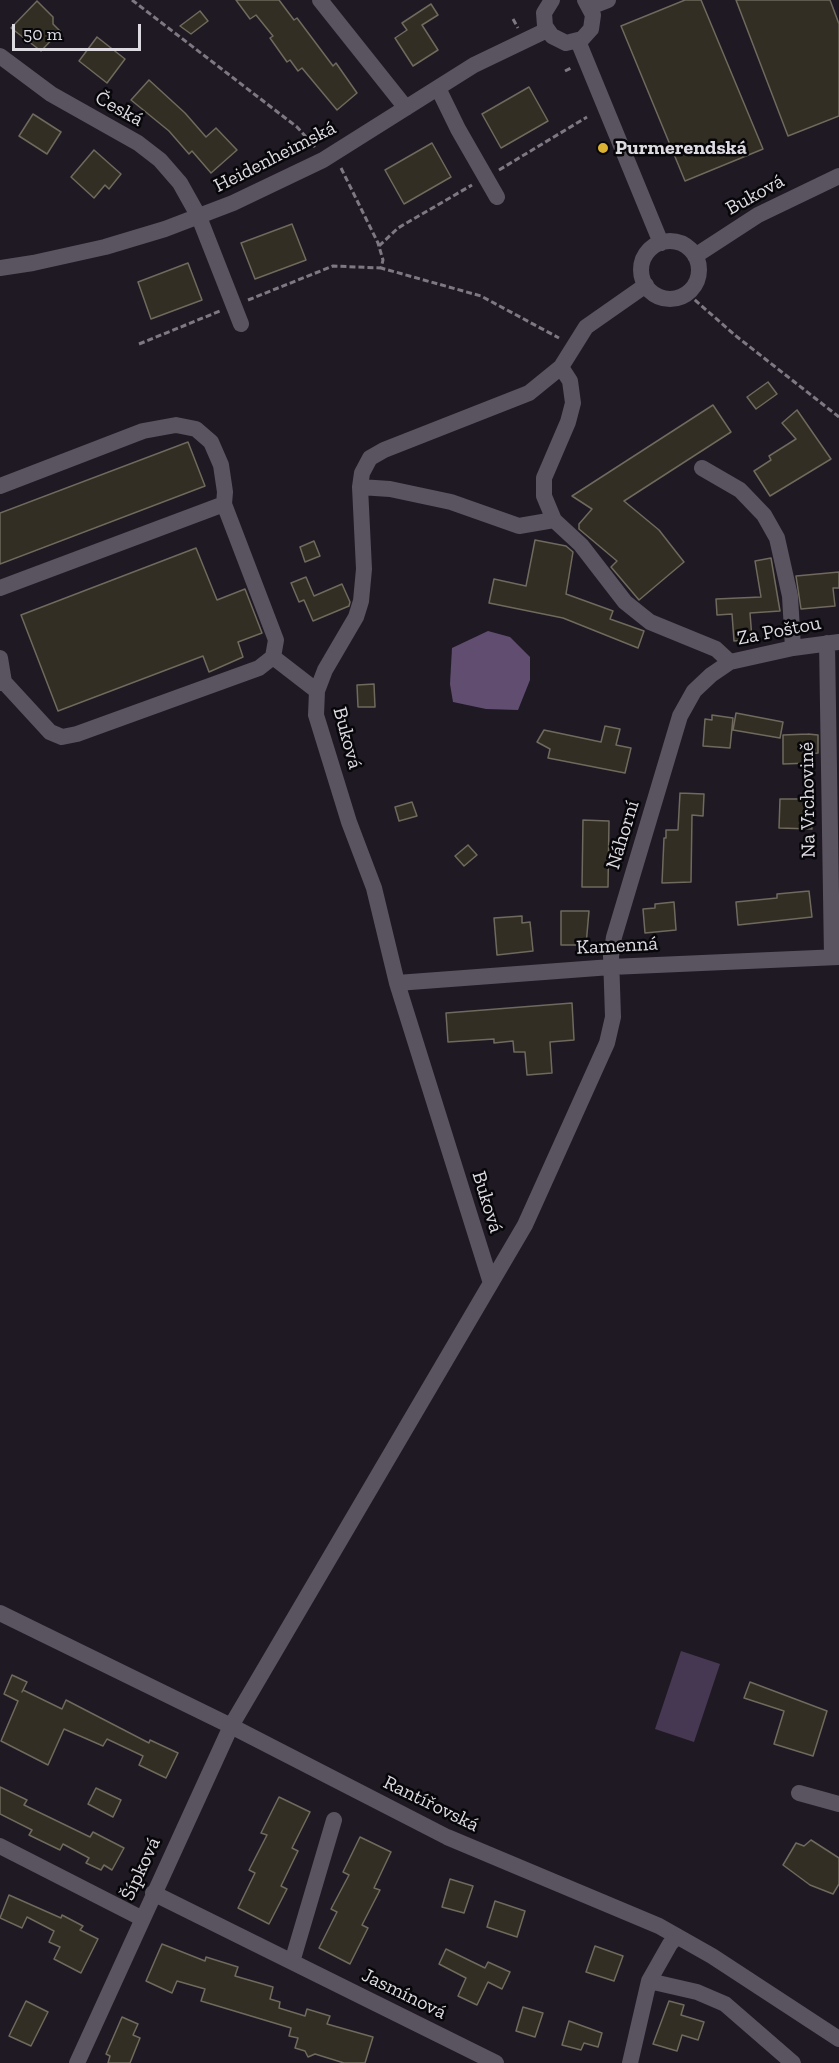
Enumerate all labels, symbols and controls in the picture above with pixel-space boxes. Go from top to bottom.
scale bar [15,12,144,50]
text: 50 m [23,23,62,45]
street label: Česká [91,86,147,132]
street label: Heidenheimská [210,116,340,198]
place label: Purmerendská [615,136,747,160]
marker: Purmerendská [596,141,610,155]
street label: Buková [722,169,788,221]
street label: Za Poštou [735,611,823,651]
street label: Buková [327,704,367,772]
street label: Na Vrchovině [795,742,821,858]
street label: Náhorní [601,798,645,872]
street label: Kamenná [576,932,658,960]
street label: Buková [466,1168,508,1236]
street label: Rantířovská [379,1771,483,1837]
street label: Šípková [116,1834,166,1904]
street label: Jasmínová [358,1963,450,2025]

